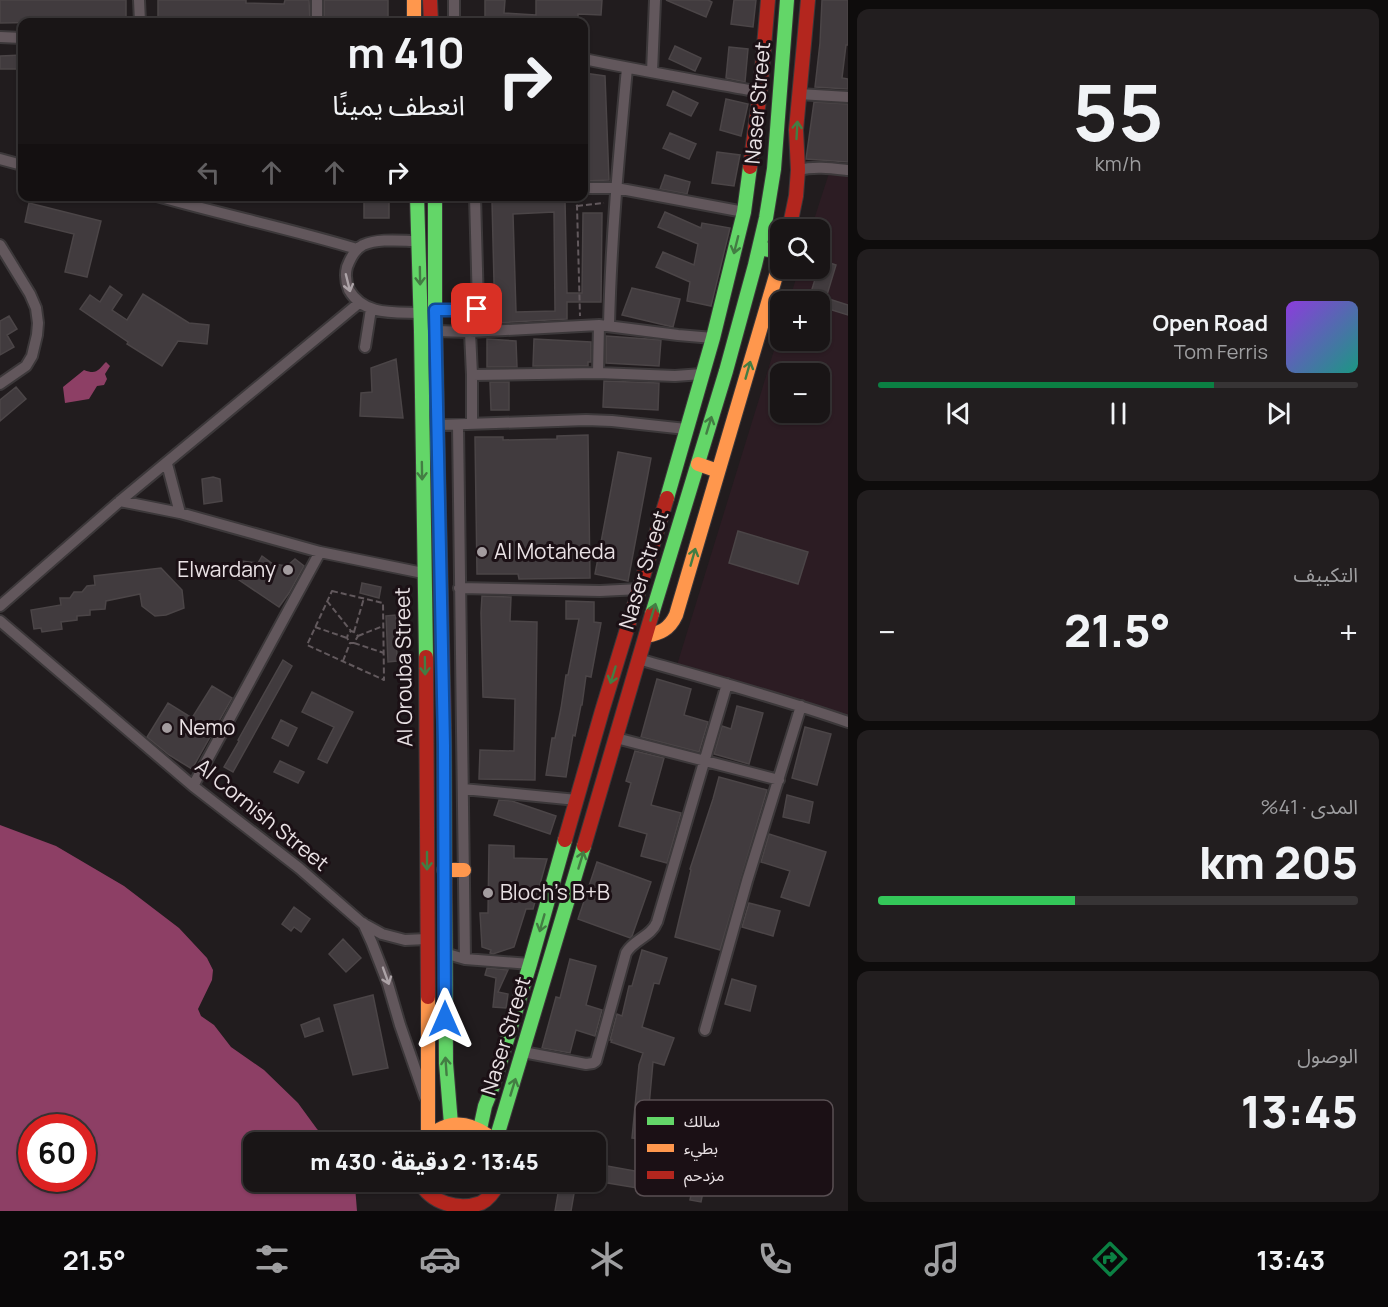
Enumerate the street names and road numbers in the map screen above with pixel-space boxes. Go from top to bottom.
street label: Naser Street [738,41,776,165]
street label: Naser Street [612,507,674,633]
street label: Al Orouba Street [388,587,418,747]
street label: Al Cornish Street [190,752,335,877]
street label: Naser Street [474,973,536,1099]

